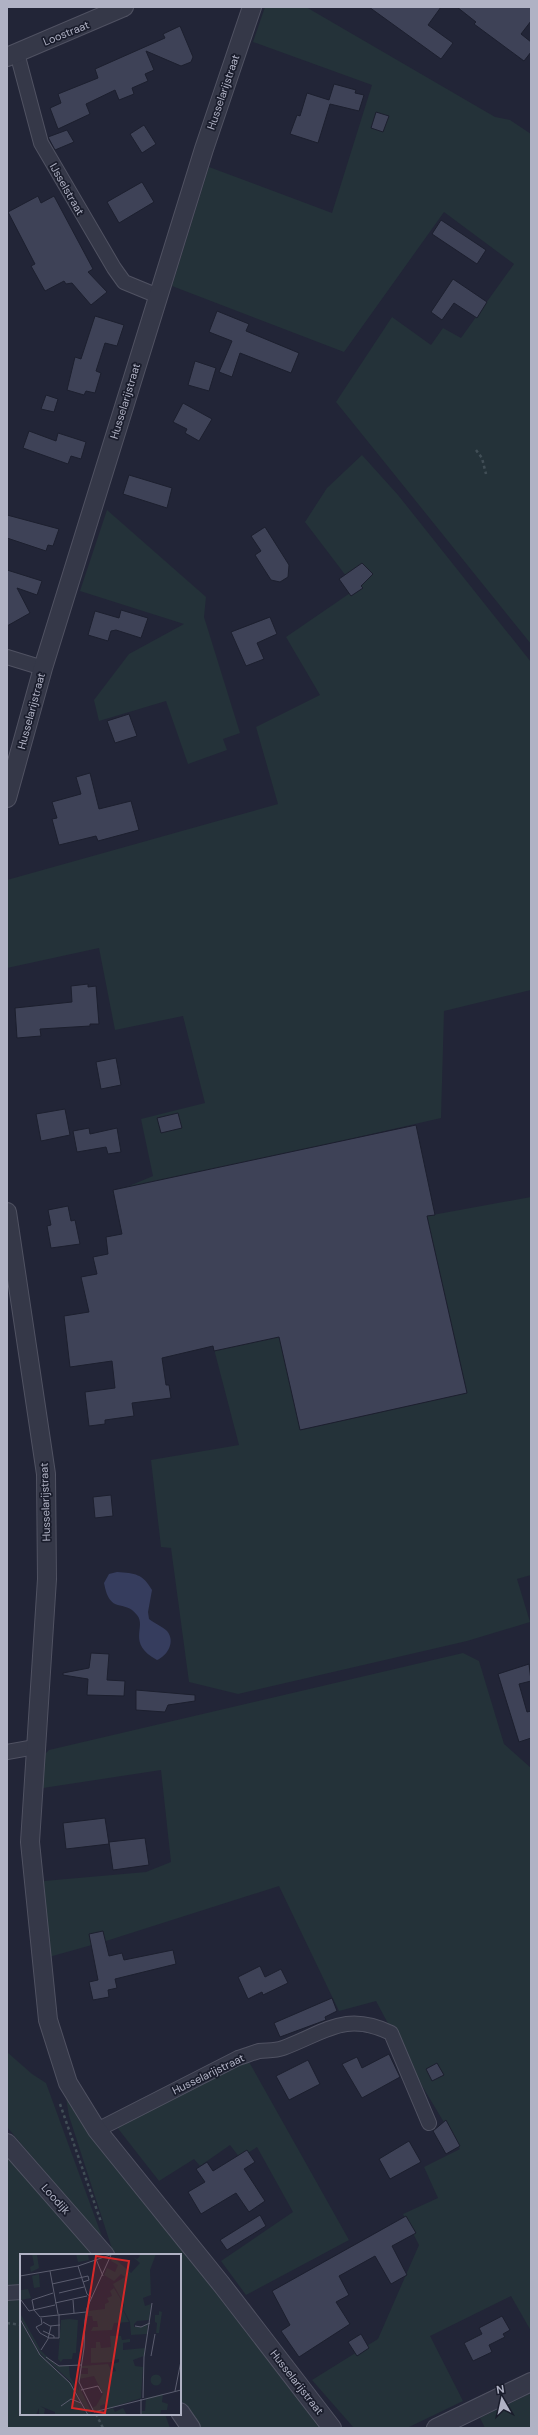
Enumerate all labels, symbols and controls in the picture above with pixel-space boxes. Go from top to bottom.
street label: Loostraat [41,17,91,49]
street label: Husselarijstraat [204,53,242,131]
street label: IJsselstraat [47,161,87,217]
street label: Husselarijstraat [107,361,143,441]
street label: Husselarijstraat [14,671,48,751]
street label: Husselarijstraat [37,1462,53,1542]
street label: Husselarijstraat [170,2050,246,2098]
street label: Loodijk [39,2181,74,2218]
inset map [20,2254,181,2415]
street label: Husselarijstraat [267,2347,327,2417]
north arrow [482,2379,522,2419]
text: N [495,2382,505,2397]

